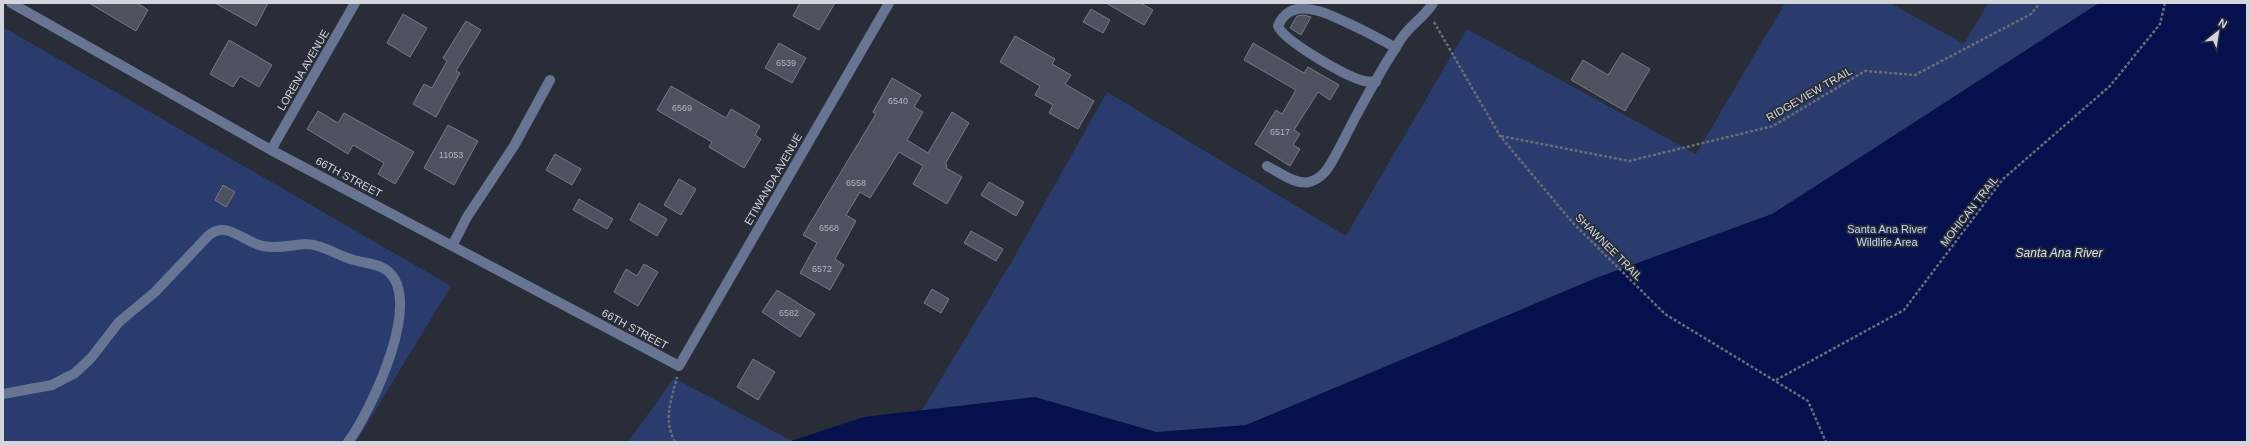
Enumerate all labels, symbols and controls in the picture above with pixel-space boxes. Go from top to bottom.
north arrow [2198,12,2238,52]
text: N [2217,16,2229,31]
street label: LORENA AVENUE [275,27,331,113]
house number: 6539 [776,58,796,68]
street label: RIDGEVIEW TRAIL [1764,65,1854,123]
house number: 6540 [888,96,908,106]
house number: 6569 [672,103,692,113]
house number: 6517 [1270,127,1290,137]
street label: ETIWANDA AVENUE [742,131,804,227]
house number: 11053 [439,150,463,160]
street label: 66TH STREET [314,154,384,200]
street label: MOHICAN TRAIL [1938,173,2000,249]
house number: 6558 [846,178,866,188]
street label: SHAWNEE TRAIL [1573,211,1645,283]
house number: 6568 [819,223,839,233]
park label: Santa Ana River Wildlife Area [1847,223,1927,248]
water label: Santa Ana River [2016,246,2103,260]
house number: 6572 [812,264,832,274]
street label: 66TH STREET [600,306,670,352]
house number: 6582 [779,308,799,318]

